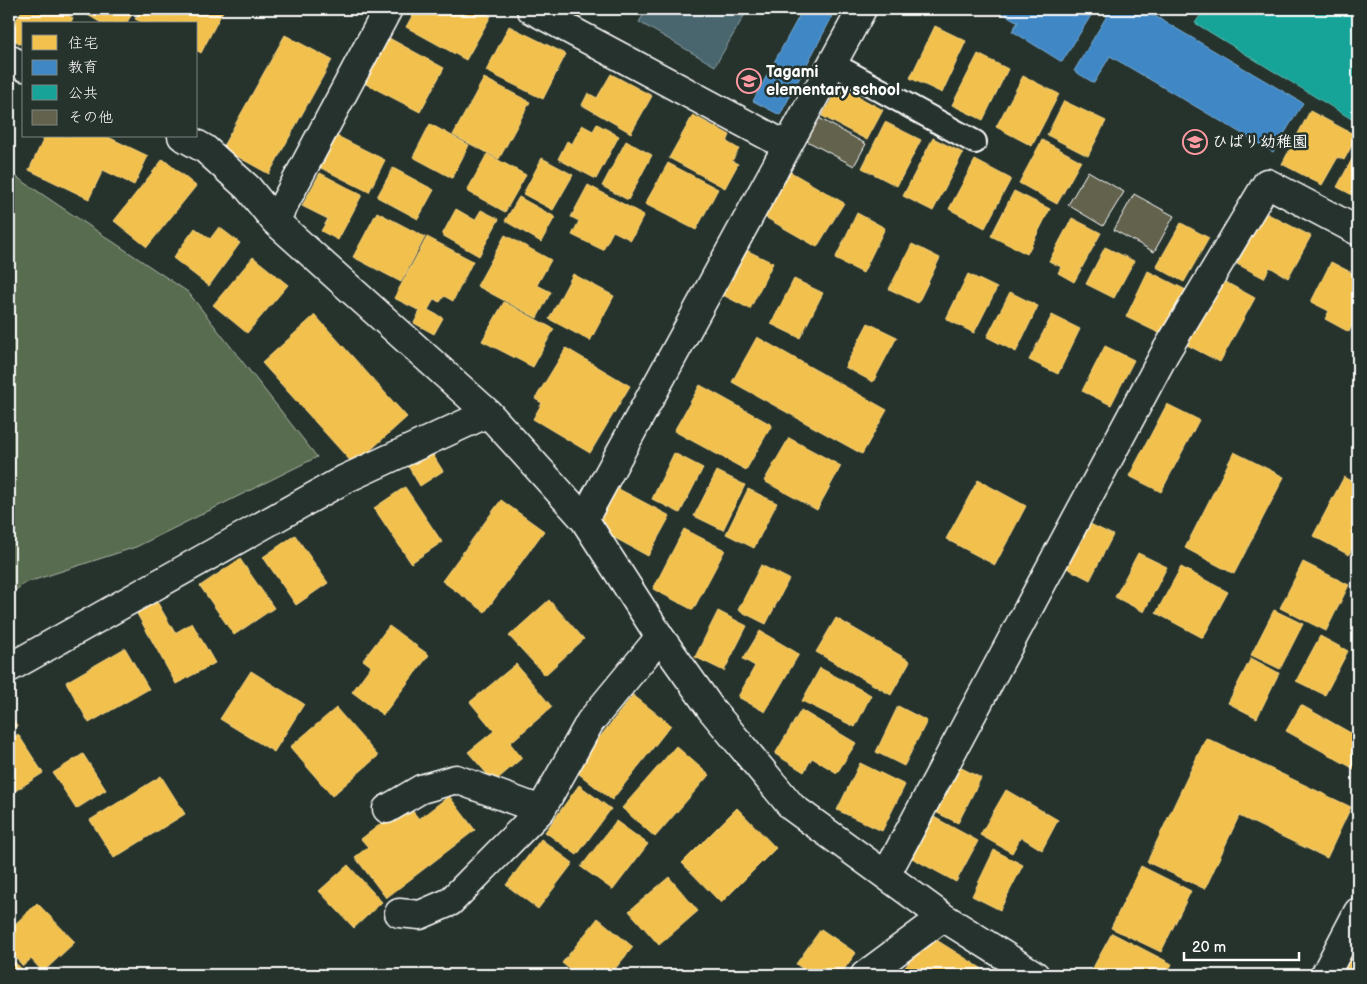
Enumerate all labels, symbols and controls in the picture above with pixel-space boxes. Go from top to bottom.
legend [22,22,198,138]
text: 住宅 [68,34,98,53]
text: 教育 [68,58,98,77]
place label: Tagami elementary school [766,63,900,100]
school or university icon: Tagami elementary school [736,68,762,94]
text: 公共 [68,84,98,103]
text: その他 [68,108,113,127]
school or university icon: ひばり幼稚園 [1182,129,1208,155]
place label: ひばり幼稚園 [1212,133,1308,152]
scale bar [1184,929,1300,961]
text: 20 m [1192,938,1226,957]

